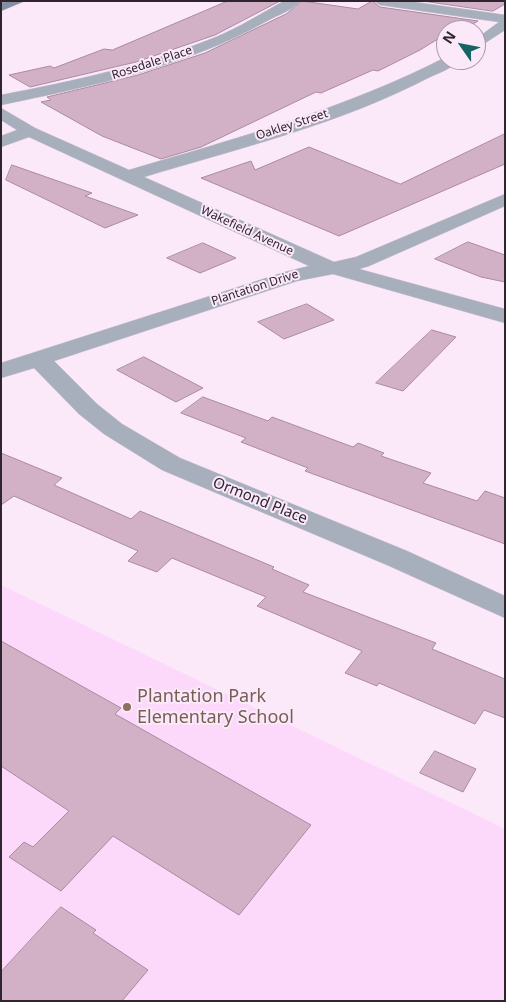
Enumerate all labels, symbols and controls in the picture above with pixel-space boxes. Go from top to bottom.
north arrow [436,20,486,70]
text: N [438,27,460,47]
street label: Rosedale Place [110,43,194,83]
street label: Oakley Street [254,107,330,143]
street label: Wakefield Avenue [198,203,296,259]
street label: Plantation Drive [210,267,300,309]
street label: Ormond Place [210,474,310,528]
place label: Plantation Park Elementary School [137,686,294,729]
marker: Plantation Park Elementary School [121,701,133,713]

